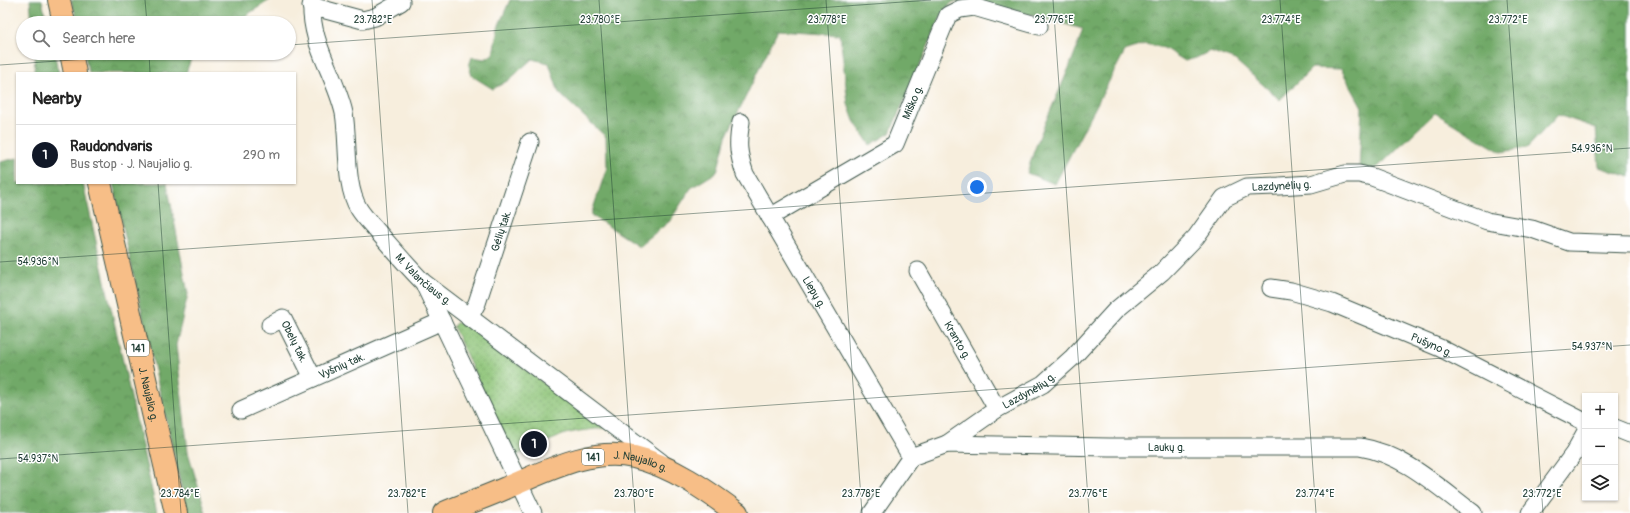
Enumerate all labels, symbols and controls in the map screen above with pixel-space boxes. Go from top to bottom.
text: 23.782°E [354,14,392,26]
text: 23.780°E [580,14,620,26]
text: 23.778°E [808,14,846,26]
text: 23.776°E [1034,14,1074,26]
text: 23.774°E [1261,14,1301,26]
text: 23.772°E [1489,14,1527,26]
search box [16,16,296,60]
icon: search [30,27,52,49]
text: Search here [62,29,135,48]
street label: Miško g. [900,83,925,121]
text: Nearby [32,88,81,109]
text: Raudondvaris [70,137,152,156]
text: 54.936°N [1571,143,1613,155]
text: 1 [42,147,48,163]
text: 290 m [243,147,280,163]
text: Bus stop · J. Naujalio g. [70,156,193,172]
your location [967,177,987,197]
street label: Lazdynėlių g. [1251,178,1312,194]
street label: Gėlių tak. [488,209,514,253]
street label: M. Valančiaus g. [393,251,454,308]
text: 54.936°N [17,256,59,268]
street label: Liepų g. [799,274,828,311]
street label: Obelų tak. [278,319,310,365]
street label: Kranto g. [941,319,973,362]
street label: Pušyno g. [1409,331,1454,360]
road number: 141 [127,340,149,356]
text: 54.937°N [1572,341,1613,353]
street label: Vyšnių tak. [317,350,367,382]
street label: J. Naujalio g. [136,366,161,423]
street label: Lazdynėlių g. [1000,370,1059,412]
map controls [1582,393,1618,501]
button: + [1582,393,1618,429]
pin: 1 [521,429,547,459]
button: − [1582,429,1618,465]
street label: Laukų g. [1148,441,1185,454]
road number: 141 [582,449,604,465]
street label: J. Naujalio g. [613,449,670,475]
text: 54.937°N [18,453,59,465]
button: layers [1582,465,1618,501]
text: 23.784°E [161,488,199,500]
text: 23.782°E [388,488,426,500]
text: 23.780°E [614,488,654,500]
text: 23.778°E [842,488,880,500]
text: 23.776°E [1068,488,1108,500]
text: 23.774°E [1295,488,1335,500]
text: 23.772°E [1523,488,1561,500]

